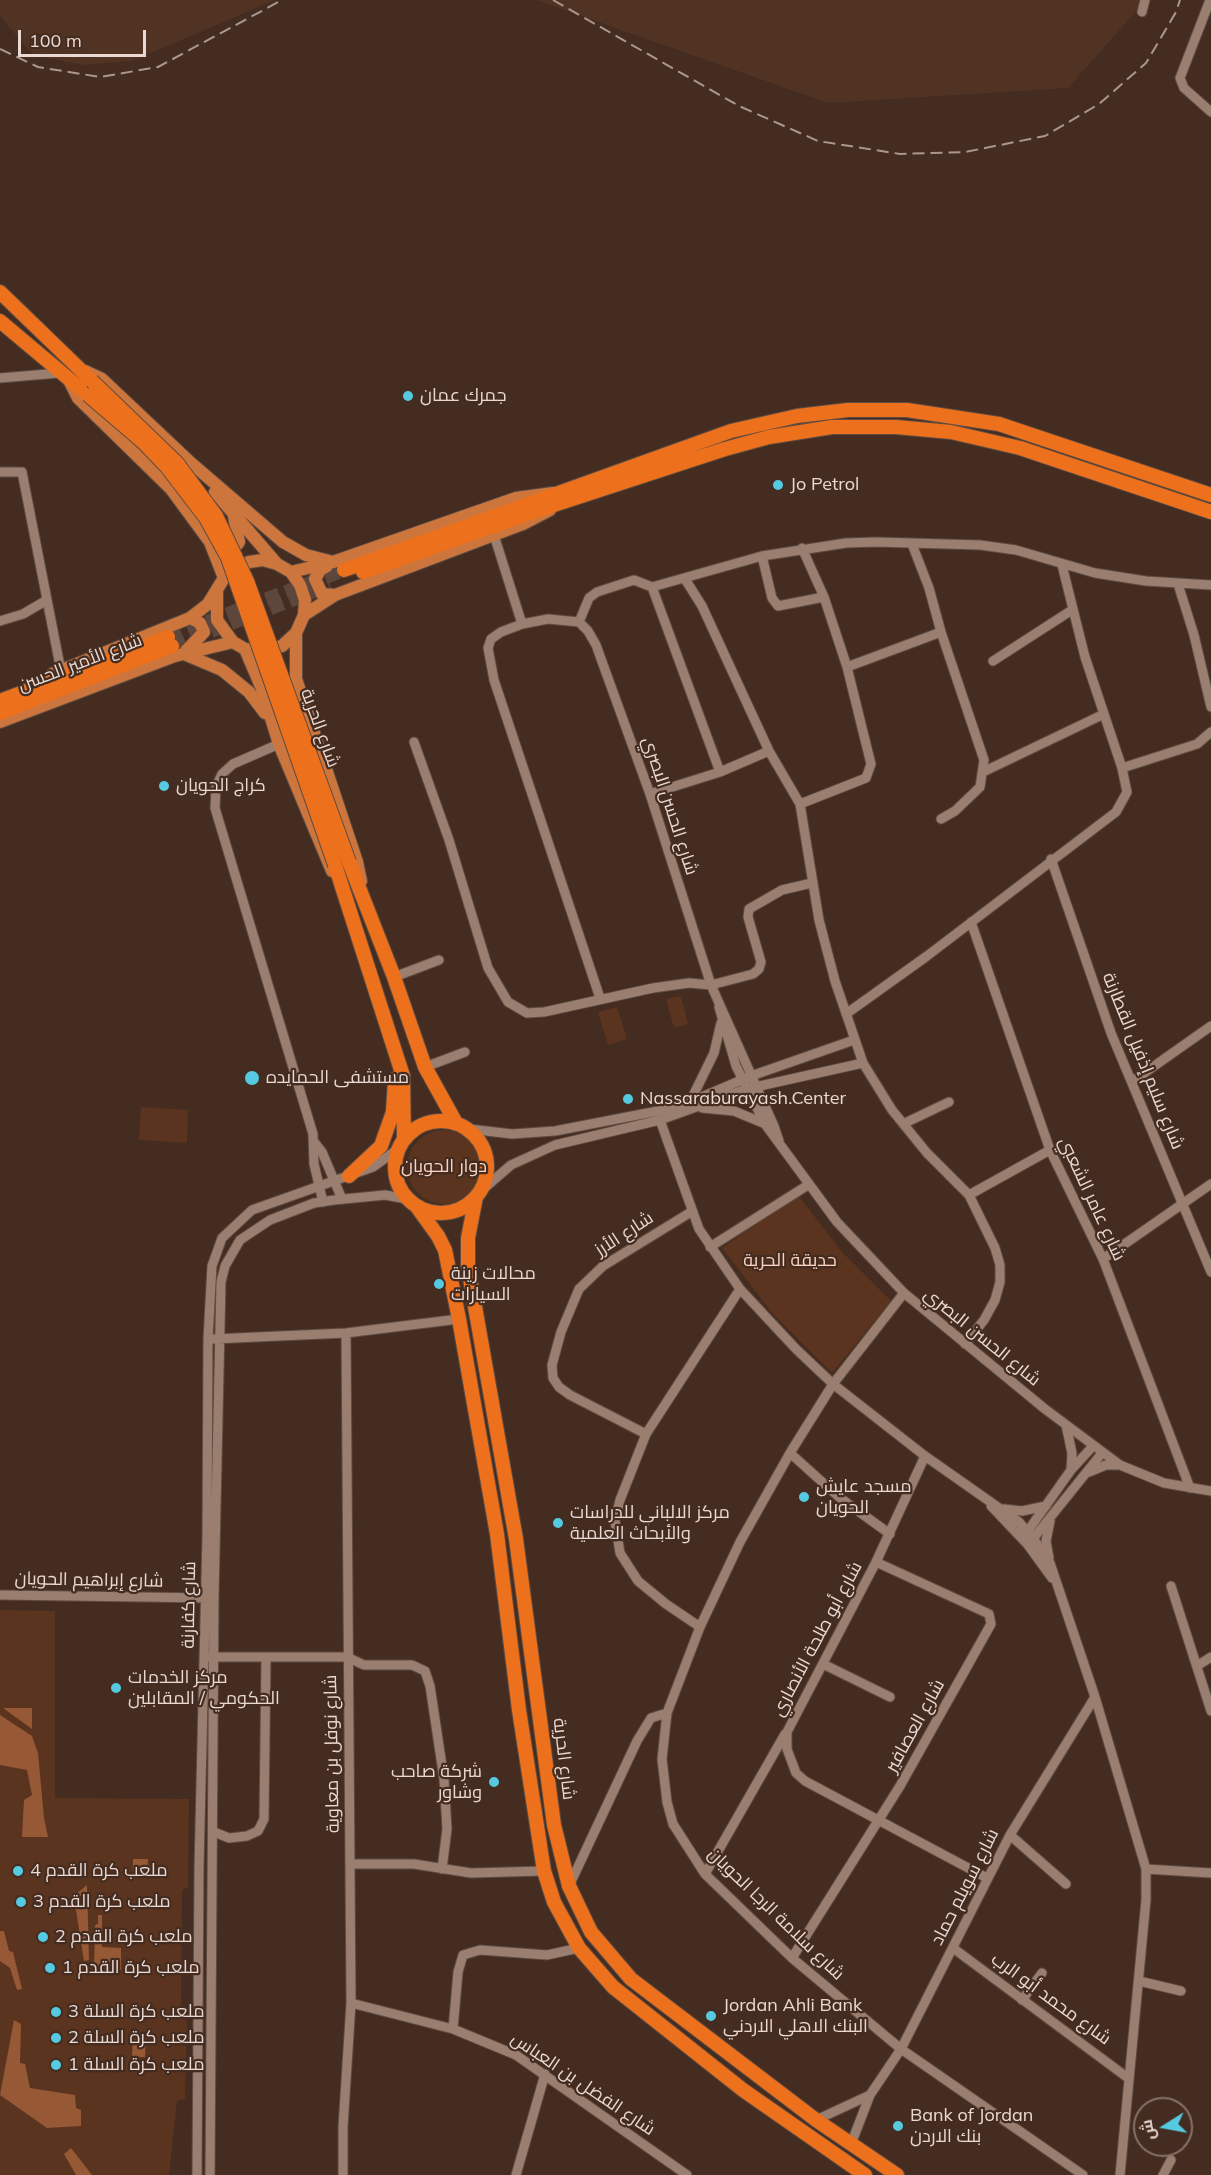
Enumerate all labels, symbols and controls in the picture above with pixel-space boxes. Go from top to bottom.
scale bar [21,18,148,56]
text: 100 m [29,29,82,52]
place label: جمرك عمان [420,385,506,407]
marker: جمرك عمان [401,389,415,403]
place label: Jo Petrol [790,474,859,496]
marker: Jo Petrol [771,478,785,492]
street label: شارع الأمير الحسن [15,629,145,697]
street label: شارع الحرية [296,686,344,770]
street label: شارع الحسن البصري [637,734,703,878]
place label: كراج الحويان [176,775,266,797]
marker: كراج الحويان [157,779,171,793]
street label: شارع سليم إذفيل القطارنة [1098,969,1188,1153]
place label: مستشفى الحمايده [266,1067,409,1089]
marker: مستشفى الحمايده [243,1069,261,1087]
place label: Nassaraburayash.Center [640,1088,846,1110]
marker: Nassaraburayash.Center [621,1092,635,1106]
street label: شارع عامر الشعبي [1054,1134,1130,1264]
park label: دوار الحويان [401,1156,487,1178]
street label: شارع الأرز [591,1207,657,1261]
park label: حديقة الحرية [743,1250,837,1272]
place label: محالات زينة السيارات [451,1263,536,1306]
marker: محالات زينة السيارات [432,1277,446,1291]
street label: شارع الحسن البصري [919,1283,1045,1391]
place label: مسجد عايش الحويان [816,1476,911,1518]
marker: مسجد عايش الحويان [797,1490,811,1504]
place label: مركز الالباني للدراسات والأبحاث العلمية [570,1502,730,1544]
marker: مركز الالباني للدراسات والأبحاث العلمية [551,1516,565,1530]
street label: شارع أبو طلحة الأنصاري [767,1558,867,1720]
street label: شارع كفارنة [177,1561,201,1649]
street label: شارع إبراهيم الحويان [14,1568,164,1592]
place label: مركز الخدمات الحكومي / المقابلين [128,1667,280,1710]
street label: شارع نوفل بن معاوية [320,1675,344,1833]
street label: شارع العصافير [881,1676,949,1776]
marker: مركز الخدمات الحكومي / المقابلين [109,1681,123,1695]
street label: شارع الحرية [548,1717,580,1801]
place label: شركة صاحب وشاور [391,1761,482,1804]
marker: شركة صاحب وشاور [487,1775,501,1789]
street label: شارع سويلم حماد [926,1825,1004,1949]
street label: شارع سلامة الرجا الحويان [703,1843,849,1985]
place label: ملعب كرة القدم 4 [30,1860,167,1882]
marker: ملعب كرة القدم 4 [11,1864,25,1878]
place label: ملعب كرة القدم 3 [33,1891,170,1913]
marker: ملعب كرة القدم 3 [14,1895,28,1909]
place label: ملعب كرة القدم 2 [55,1926,192,1948]
marker: ملعب كرة القدم 2 [36,1930,50,1944]
street label: شارع محمد أبو الرب [987,1948,1115,2050]
place label: ملعب كرة القدم 1 [62,1957,199,1979]
marker: ملعب كرة القدم 1 [43,1961,57,1975]
place label: Jordan Ahli Bank البنك الاهلي الاردني [723,1995,868,2038]
place label: ملعب كرة السلة 3 [68,2001,204,2023]
marker: ملعب كرة السلة 3 [49,2005,63,2019]
marker: Jordan Ahli Bank البنك الاهلي الاردني [704,2009,718,2023]
place label: ملعب كرة السلة 2 [68,2027,204,2049]
street label: شارع الفضل بن العباس [507,2028,659,2140]
marker: ملعب كرة السلة 2 [49,2031,63,2045]
place label: ملعب كرة السلة 1 [68,2054,204,2076]
marker: ملعب كرة السلة 1 [49,2058,63,2072]
north arrow [1133,2097,1193,2157]
place label: Bank of Jordan بنك الاردن [910,2105,1033,2148]
text: ش [1136,2118,1159,2142]
marker: Bank of Jordan بنك الاردن [891,2119,905,2133]

